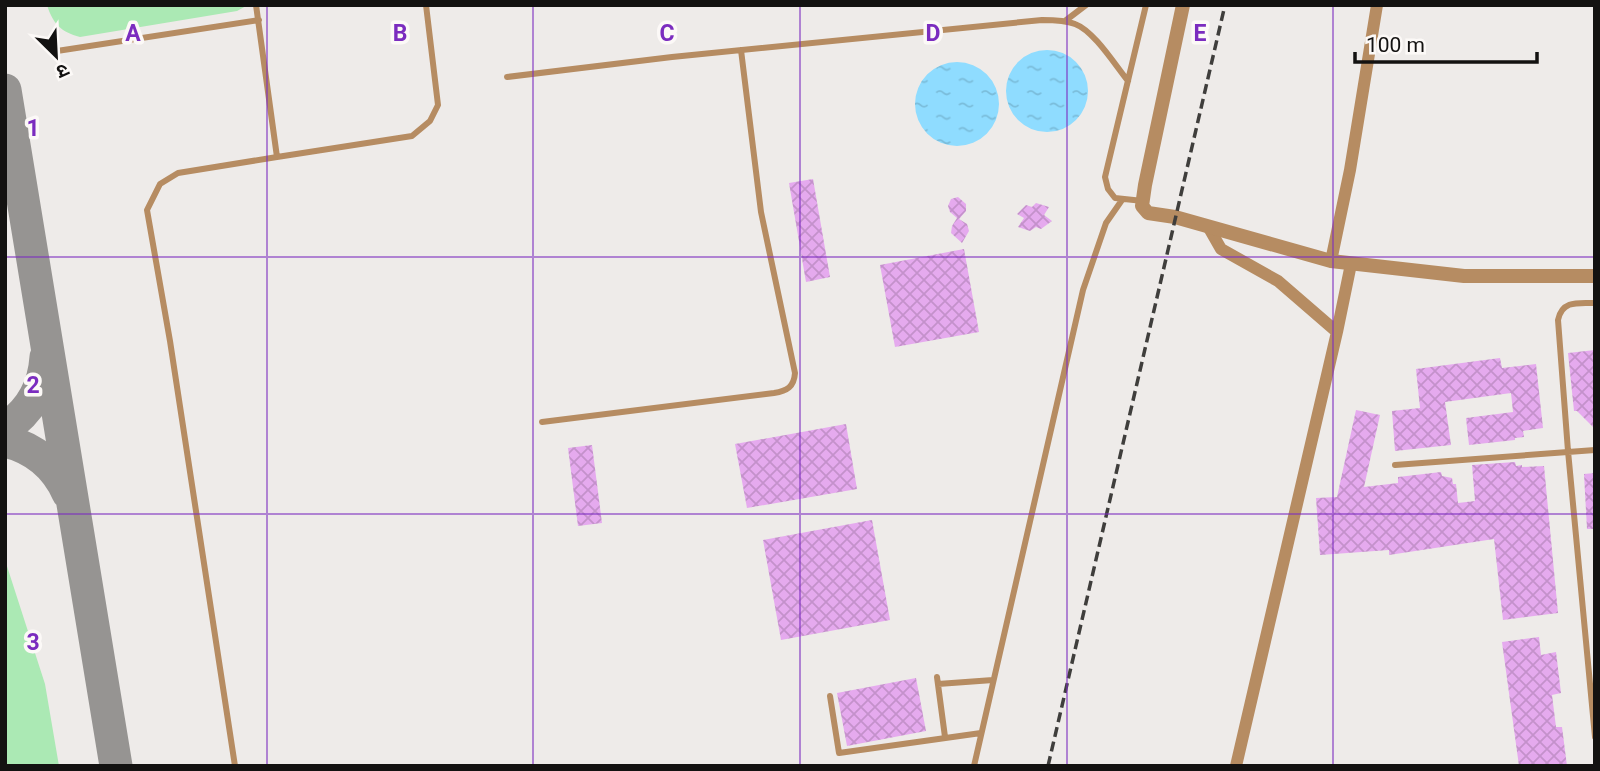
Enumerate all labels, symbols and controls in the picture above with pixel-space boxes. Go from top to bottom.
text: A [125,20,141,47]
text: B [393,20,407,47]
text: C [659,20,675,47]
text: D [926,20,940,47]
text: E [1194,20,1207,47]
north arrow [21,21,91,91]
scale bar [1355,21,1537,65]
text: 100 m [1366,33,1425,57]
text: उ [52,58,72,84]
text: 1 [26,115,40,142]
text: 2 [26,372,40,399]
text: 3 [26,629,40,656]

